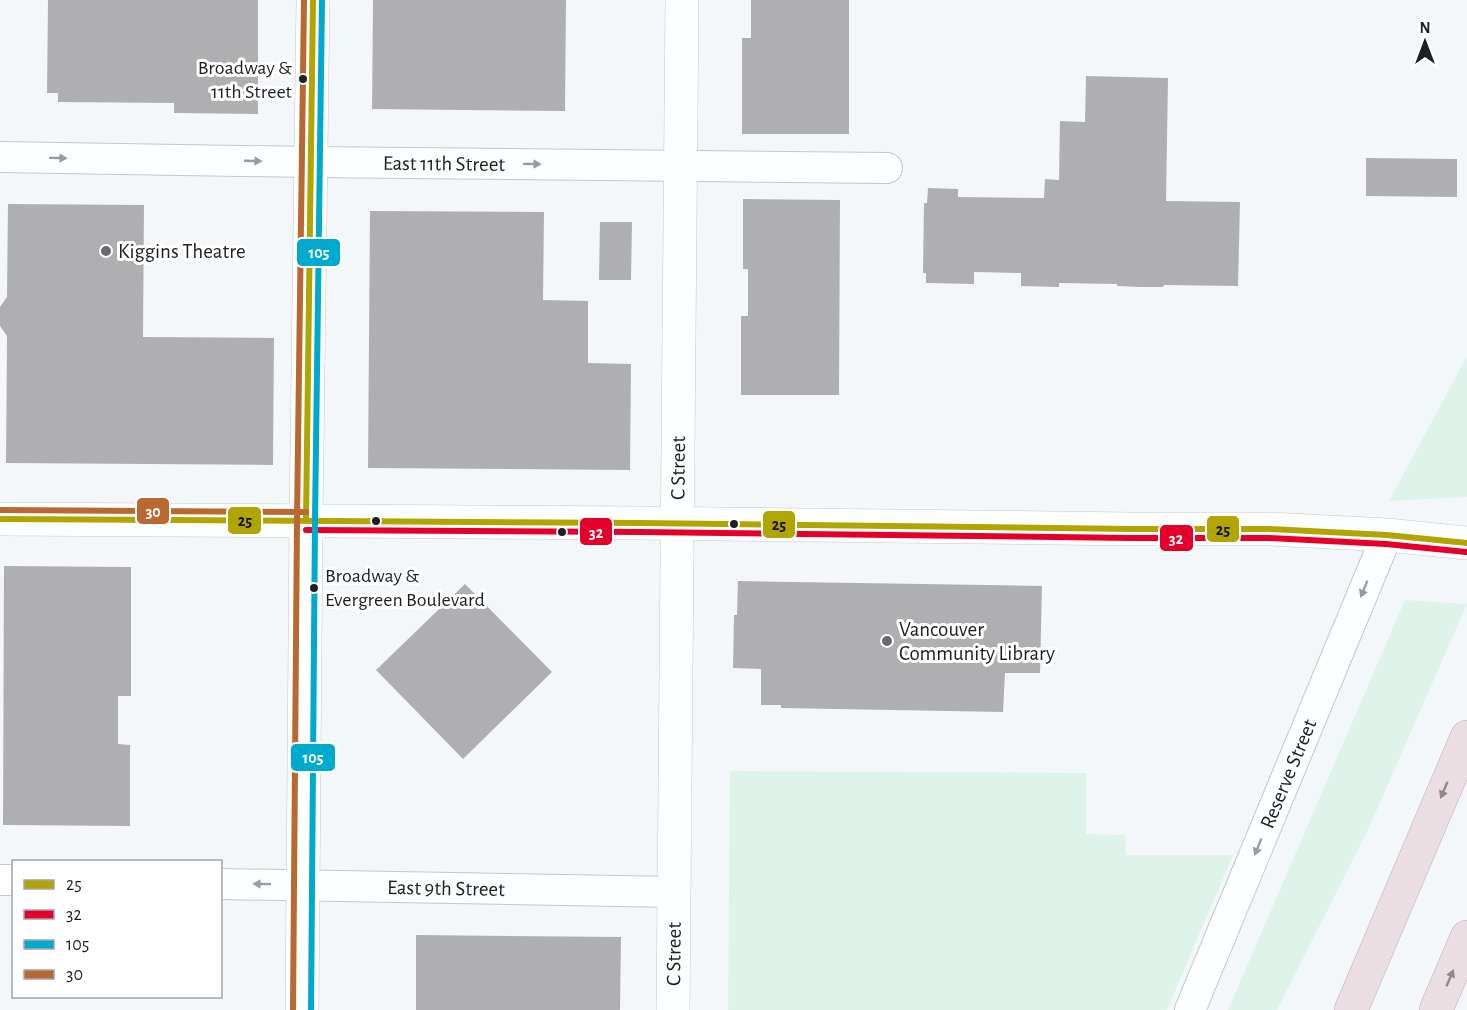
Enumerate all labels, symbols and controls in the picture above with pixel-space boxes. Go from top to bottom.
north arrow [1395,12,1455,72]
text: N [1419,20,1431,36]
place label: Broadway & 11th Street [198,58,293,102]
marker: Broadway & 11th Street [297,73,309,85]
street label: East 11th Street [383,152,506,175]
one-way arrow [49,153,68,162]
one-way arrow [244,156,263,165]
one-way arrow [523,159,542,169]
line badge: 105 [296,238,341,267]
place label: Kiggins Theatre [118,241,246,262]
marker: Kiggins Theatre [99,244,113,258]
text: 105 [308,245,330,261]
street label: C Street [667,436,689,500]
line badge: 30 [136,497,170,525]
text: 30 [145,504,161,520]
line badge: 25 [227,506,262,535]
line badge: 25 [762,510,796,539]
text: 25 [238,513,252,529]
unlabelled marker [370,515,382,527]
line badge: 25 [1206,515,1240,543]
line badge: 32 [579,517,613,546]
text: 25 [772,517,786,533]
unlabelled marker [728,518,740,530]
text: 25 [1216,522,1230,538]
line badge: 32 [1159,524,1194,552]
text: 32 [589,525,604,541]
unlabelled marker [556,526,568,538]
text: 32 [1169,531,1184,547]
place label: Broadway & Evergreen Boulevard [325,566,485,610]
one-way arrow [1359,580,1369,598]
marker: Broadway & Evergreen Boulevard [308,582,320,594]
place label: Vancouver Community Library [899,619,1055,664]
marker: Vancouver Community Library [880,634,894,648]
street label: Reserve Street [1256,716,1320,831]
line badge: 105 [290,743,336,772]
text: 105 [302,750,324,766]
one-way arrow [1439,782,1449,800]
one-way arrow [1253,838,1262,856]
legend [12,860,222,998]
text: 25 [66,876,82,894]
street label: East 9th Street [387,876,505,900]
one-way arrow [253,879,272,889]
text: 32 [66,906,82,924]
street label: C Street [663,922,684,986]
text: 105 [66,936,89,954]
text: 30 [66,966,83,984]
one-way arrow [1445,969,1455,987]

